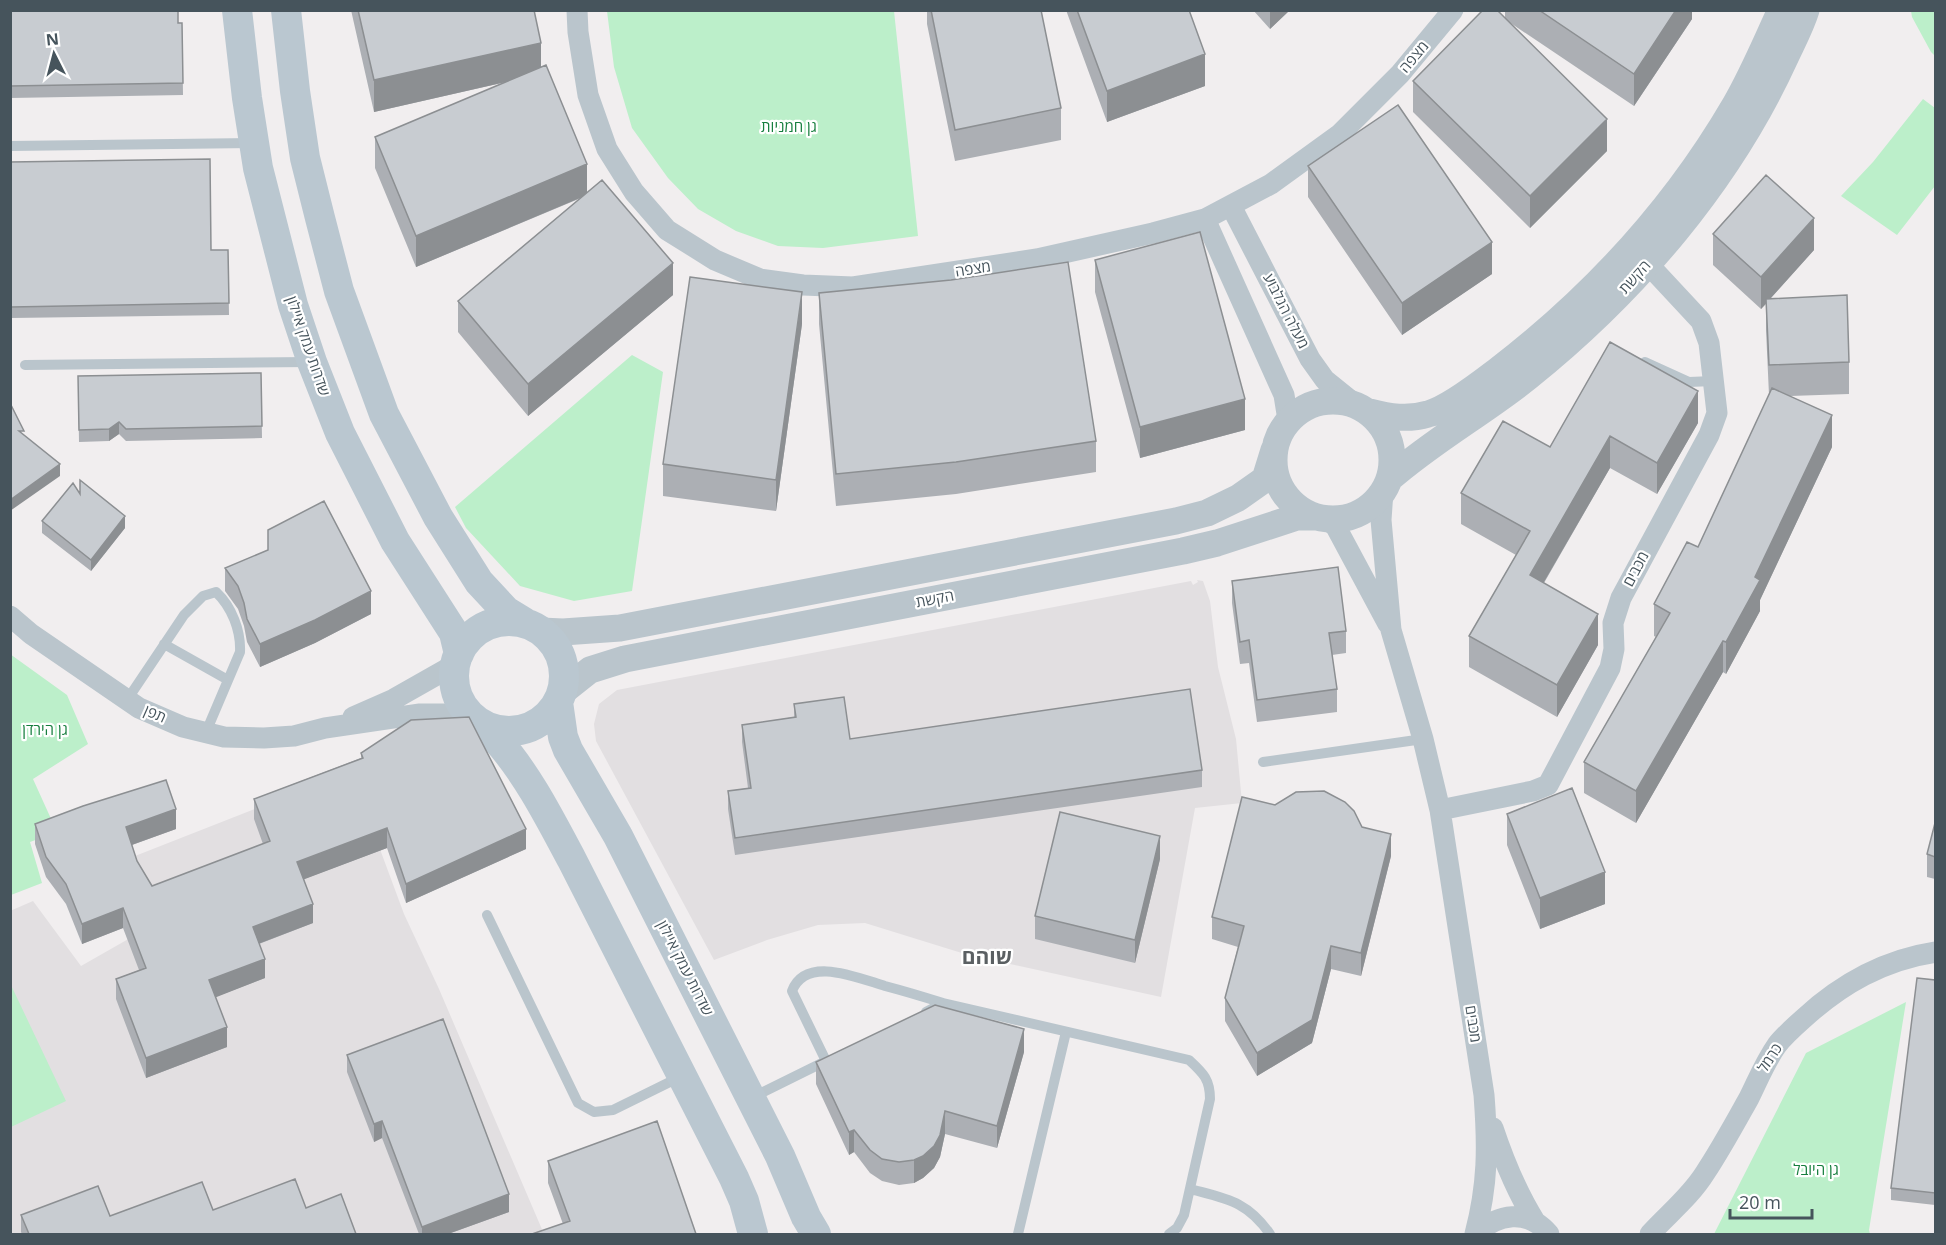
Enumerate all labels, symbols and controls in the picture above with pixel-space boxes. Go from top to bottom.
north arrow [24,24,84,84]
text: N [45,27,60,51]
street label: מצפה [1394,36,1432,77]
park label: גן חמניות [761,116,817,136]
street label: מצפה [954,255,992,281]
street label: הקשת [1614,255,1655,297]
street label: מעלה הגלבוע [1259,269,1314,352]
street label: שדרות עמק איילון [282,293,336,399]
street label: מכבים [1618,547,1653,590]
street label: הקשת [914,585,956,612]
street label: תפן [141,699,170,727]
park label: גן הירדן [22,719,68,739]
street label: שדרות עמק איילון [653,916,719,1019]
district label: שוהם [962,942,1012,970]
street label: מכבים [1461,1004,1487,1044]
street label: כרמל [1752,1039,1786,1076]
park label: גן היובל [1793,1159,1839,1179]
scale bar [1730,1182,1812,1220]
text: 20 m [1739,1190,1781,1214]

